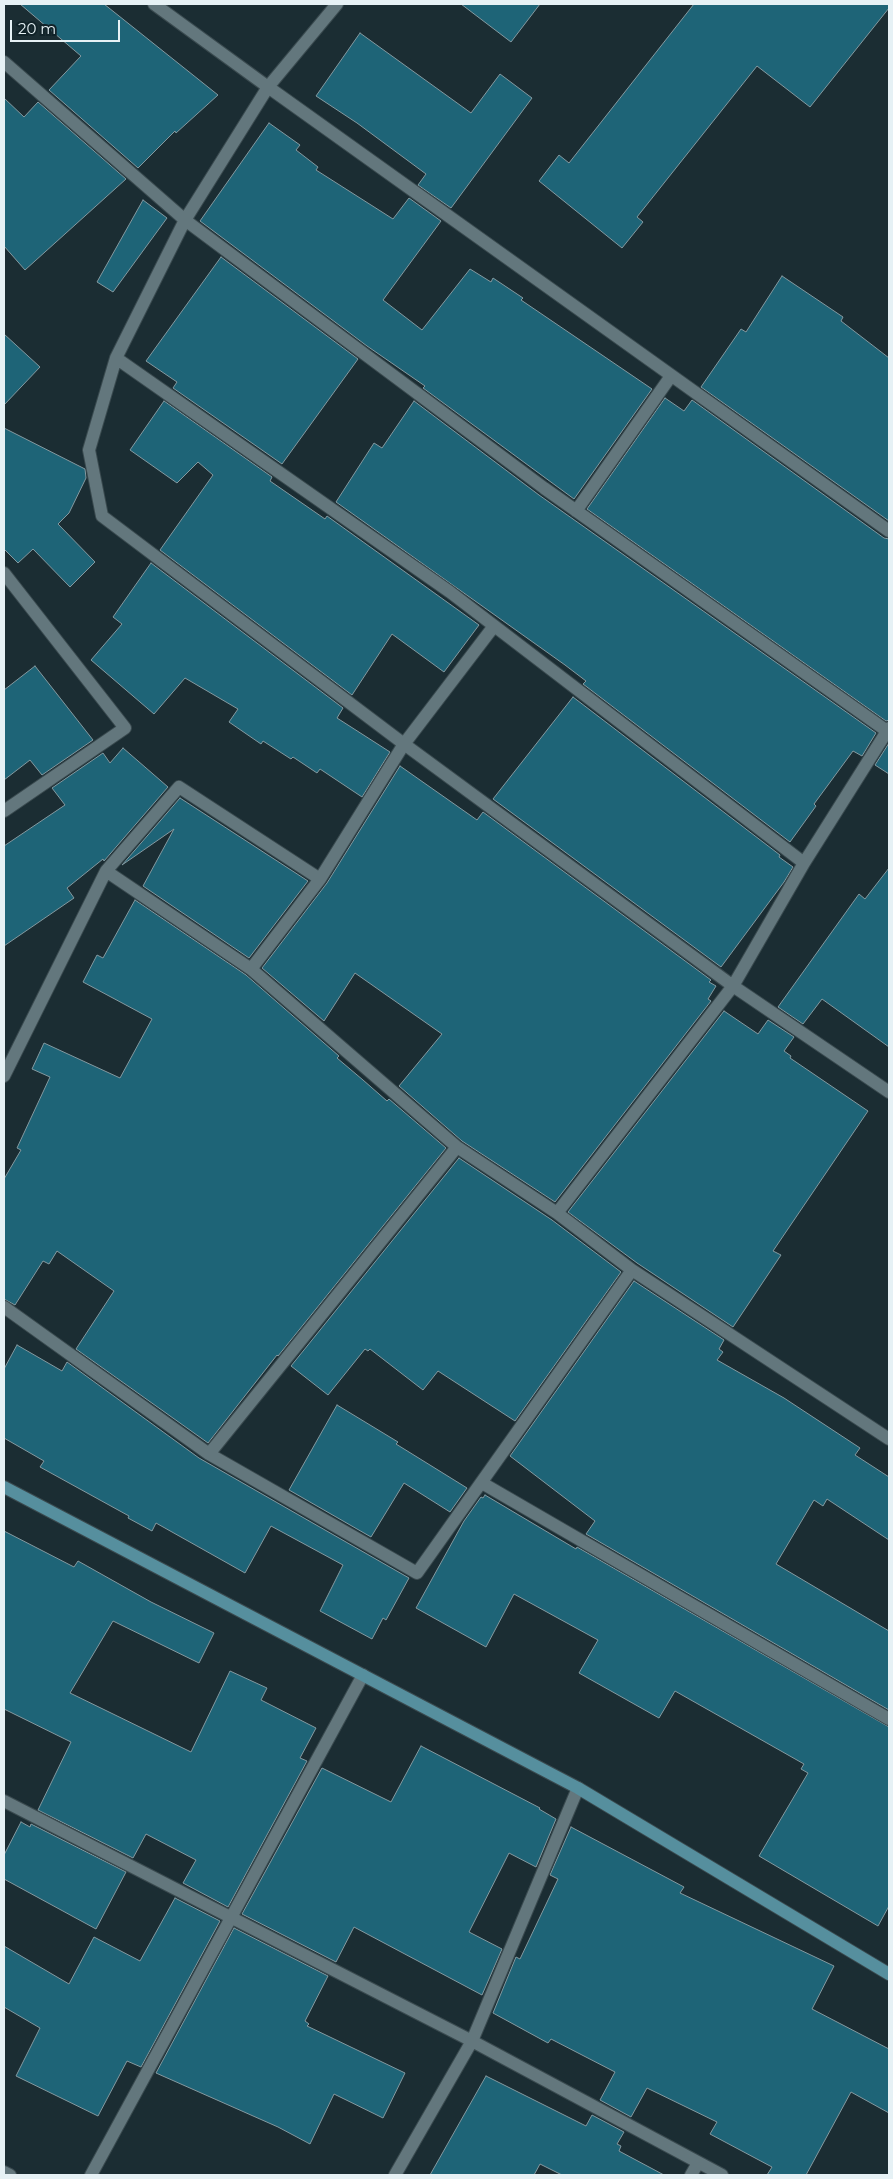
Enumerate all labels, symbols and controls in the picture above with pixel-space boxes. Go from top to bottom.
scale bar [12,10,122,42]
text: 20 m [18,19,56,38]

